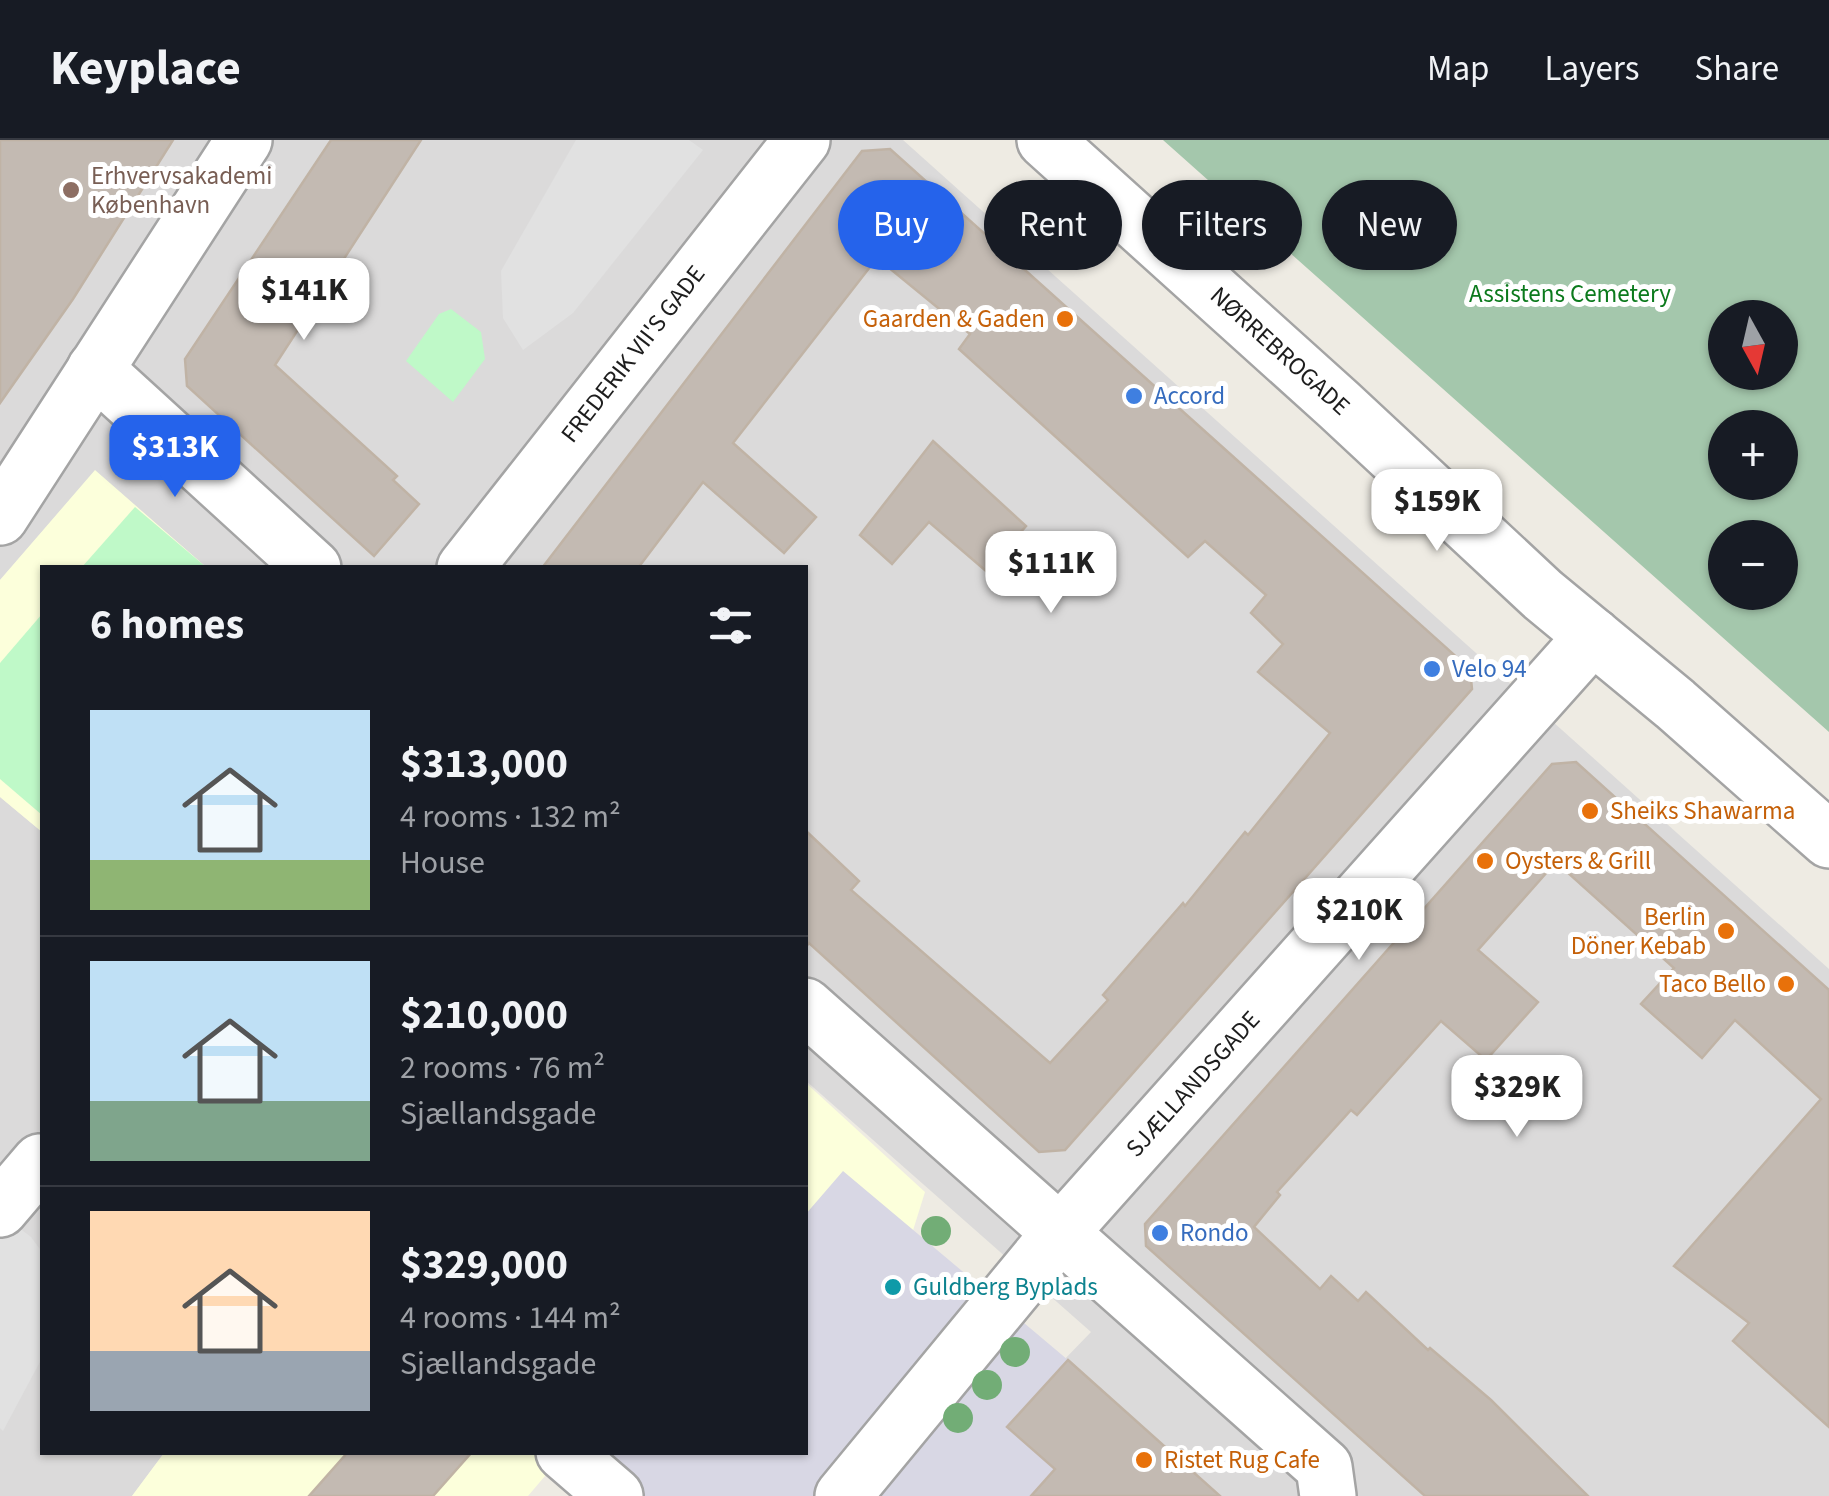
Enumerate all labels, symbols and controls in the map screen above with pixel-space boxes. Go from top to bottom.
text: Keyplace [50,35,241,103]
text: Map [1427,44,1490,94]
text: Layers [1545,44,1639,94]
text: Share [1694,44,1779,94]
place label: Erhvervsakademi København [91,158,272,223]
marker: Erhvervsakademi København [60,179,82,201]
chip: Buy [838,180,964,270]
chip: Rent [984,180,1122,270]
chip: Filters [1142,180,1302,270]
chip: New [1322,180,1457,270]
pin: $141K [234,258,374,343]
street label: FREDERIK VII'S GADE [552,258,714,450]
text: $141K [260,267,348,313]
park label: Assistens Cemetery [1469,276,1671,312]
street label: NØRREBROGADE [1202,278,1358,424]
north arrow [1708,300,1798,390]
map controls [1708,300,1798,610]
place label: Gaarden & Gaden [863,301,1045,337]
marker: Gaarden & Gaden [1054,308,1076,330]
place label: Accord [1154,378,1225,414]
marker: Accord [1123,385,1145,407]
button: + [1708,410,1798,500]
pin: $313K [105,415,245,500]
text: $313K [131,424,219,470]
pin: $159K [1367,469,1507,554]
text: $159K [1393,478,1481,524]
button: − [1708,520,1798,610]
pin: $111K [981,531,1121,616]
text: $111K [1007,540,1095,586]
text: 6 homes [90,595,244,655]
icon: filters [703,598,758,653]
place label: Velo 94 [1452,651,1527,687]
marker: Velo 94 [1421,658,1443,680]
text: $313,000 [400,734,568,794]
icon: home [170,750,290,870]
place label: Sheiks Shawarma [1610,793,1795,829]
text: 4 rooms · 132 m² [400,794,621,840]
marker: Sheiks Shawarma [1579,800,1601,822]
text: House [400,840,485,886]
place label: Oysters & Grill [1505,843,1651,879]
marker: Oysters & Grill [1474,850,1496,872]
pin: $210K [1289,878,1429,963]
text: $210K [1315,887,1403,933]
place label: Berlin Döner Kebab [1571,899,1706,964]
marker: Berlin Döner Kebab [1715,920,1737,942]
place label: Taco Bello [1659,966,1766,1002]
marker: Taco Bello [1775,973,1797,995]
text: $210,000 [400,985,568,1045]
icon: home [170,1001,290,1121]
street label: SJÆLLANDSGADE [1117,1003,1269,1165]
text: 2 rooms · 76 m² [400,1045,605,1091]
pin: $329K [1447,1055,1587,1140]
text: $329K [1473,1064,1561,1110]
text: Sjællandsgade [400,1091,596,1137]
place label: Rondo [1180,1215,1249,1251]
marker: Rondo [1149,1222,1171,1244]
text: $329,000 [400,1235,568,1295]
icon: home [170,1251,290,1371]
place label: Guldberg Byplads [913,1269,1098,1305]
marker: Guldberg Byplads [882,1276,904,1298]
text: 4 rooms · 144 m² [400,1295,621,1341]
text: Sjællandsgade [400,1341,596,1387]
place label: Ristet Rug Cafe [1164,1442,1320,1478]
marker: Ristet Rug Cafe [1133,1449,1155,1471]

